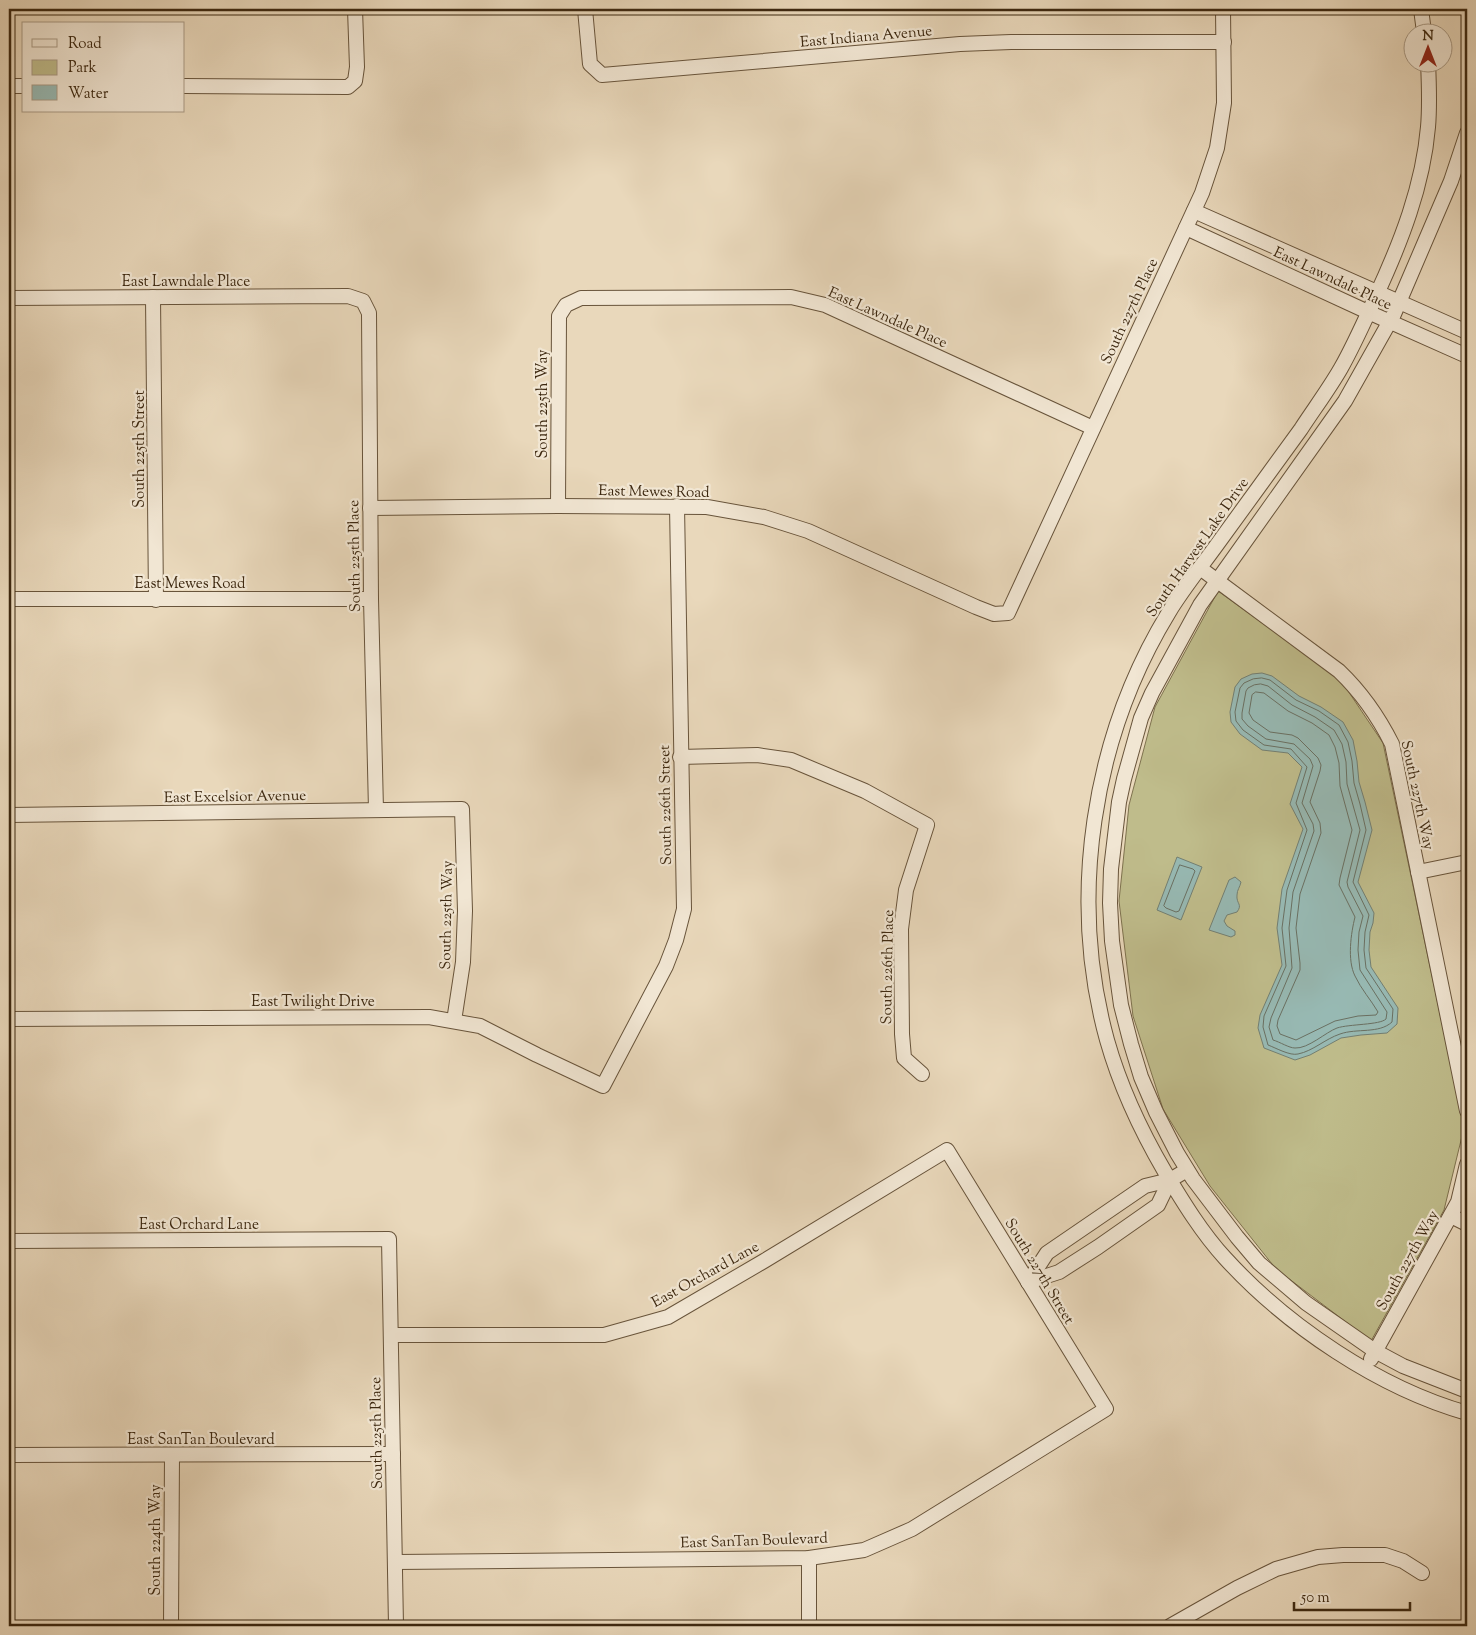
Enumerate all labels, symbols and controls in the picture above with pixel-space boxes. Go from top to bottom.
street label: East Indiana Avenue [799,21,933,54]
legend [22,22,185,112]
north arrow [1404,22,1454,72]
text: N [1422,27,1434,47]
text: Road [68,34,102,55]
text: Park [68,58,97,79]
text: Water [68,84,109,105]
street label: East Lawndale Place [1270,243,1395,316]
street label: South 227th Place [1097,255,1164,368]
street label: East Lawndale Place [122,272,250,293]
street label: East Lawndale Place [824,283,950,354]
street label: South 225th Way [533,349,554,459]
street label: South 225th Street [130,390,151,508]
street label: South Harvest Lake Drive [1142,474,1254,622]
street label: East Mewes Road [598,481,710,504]
street label: South 225th Place [344,500,367,612]
street label: East Mewes Road [134,574,246,595]
street label: South 227th Way [1395,739,1439,853]
street label: South 226th Street [655,745,678,865]
street label: East Excelsior Avenue [164,786,306,809]
street label: South 225th Way [436,860,459,970]
street label: South 226th Place [877,910,900,1024]
street label: East Twilight Drive [251,992,375,1013]
street label: South 227th Way [1372,1206,1445,1315]
street label: East Orchard Lane [139,1215,259,1236]
street label: South 227th Street [999,1215,1079,1329]
street label: East Orchard Lane [648,1237,763,1314]
street label: South 225th Place [366,1377,389,1489]
street label: East SanTan Boulevard [127,1430,275,1451]
street label: South 224th Way [146,1484,167,1596]
street label: East SanTan Boulevard [680,1528,829,1555]
scale bar [1294,1580,1410,1612]
text: 50 m [1300,1588,1330,1609]

